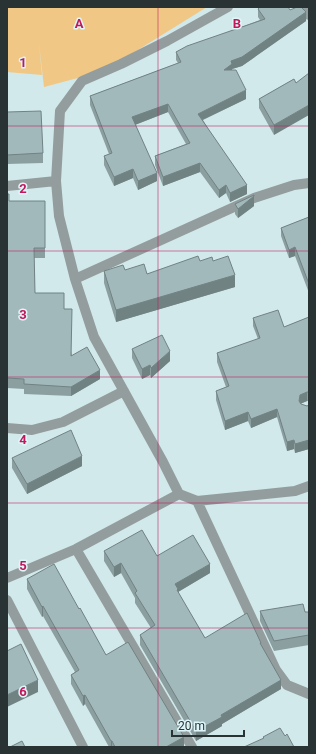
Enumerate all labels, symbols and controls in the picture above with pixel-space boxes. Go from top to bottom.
text: A [75,16,84,31]
text: B [233,16,241,31]
text: 1 [19,55,27,70]
text: 2 [19,181,27,196]
text: 3 [19,307,27,322]
text: 4 [19,432,27,447]
text: 5 [19,558,27,573]
text: 6 [19,684,27,699]
scale bar [172,712,244,738]
text: 20 m [178,719,205,733]

